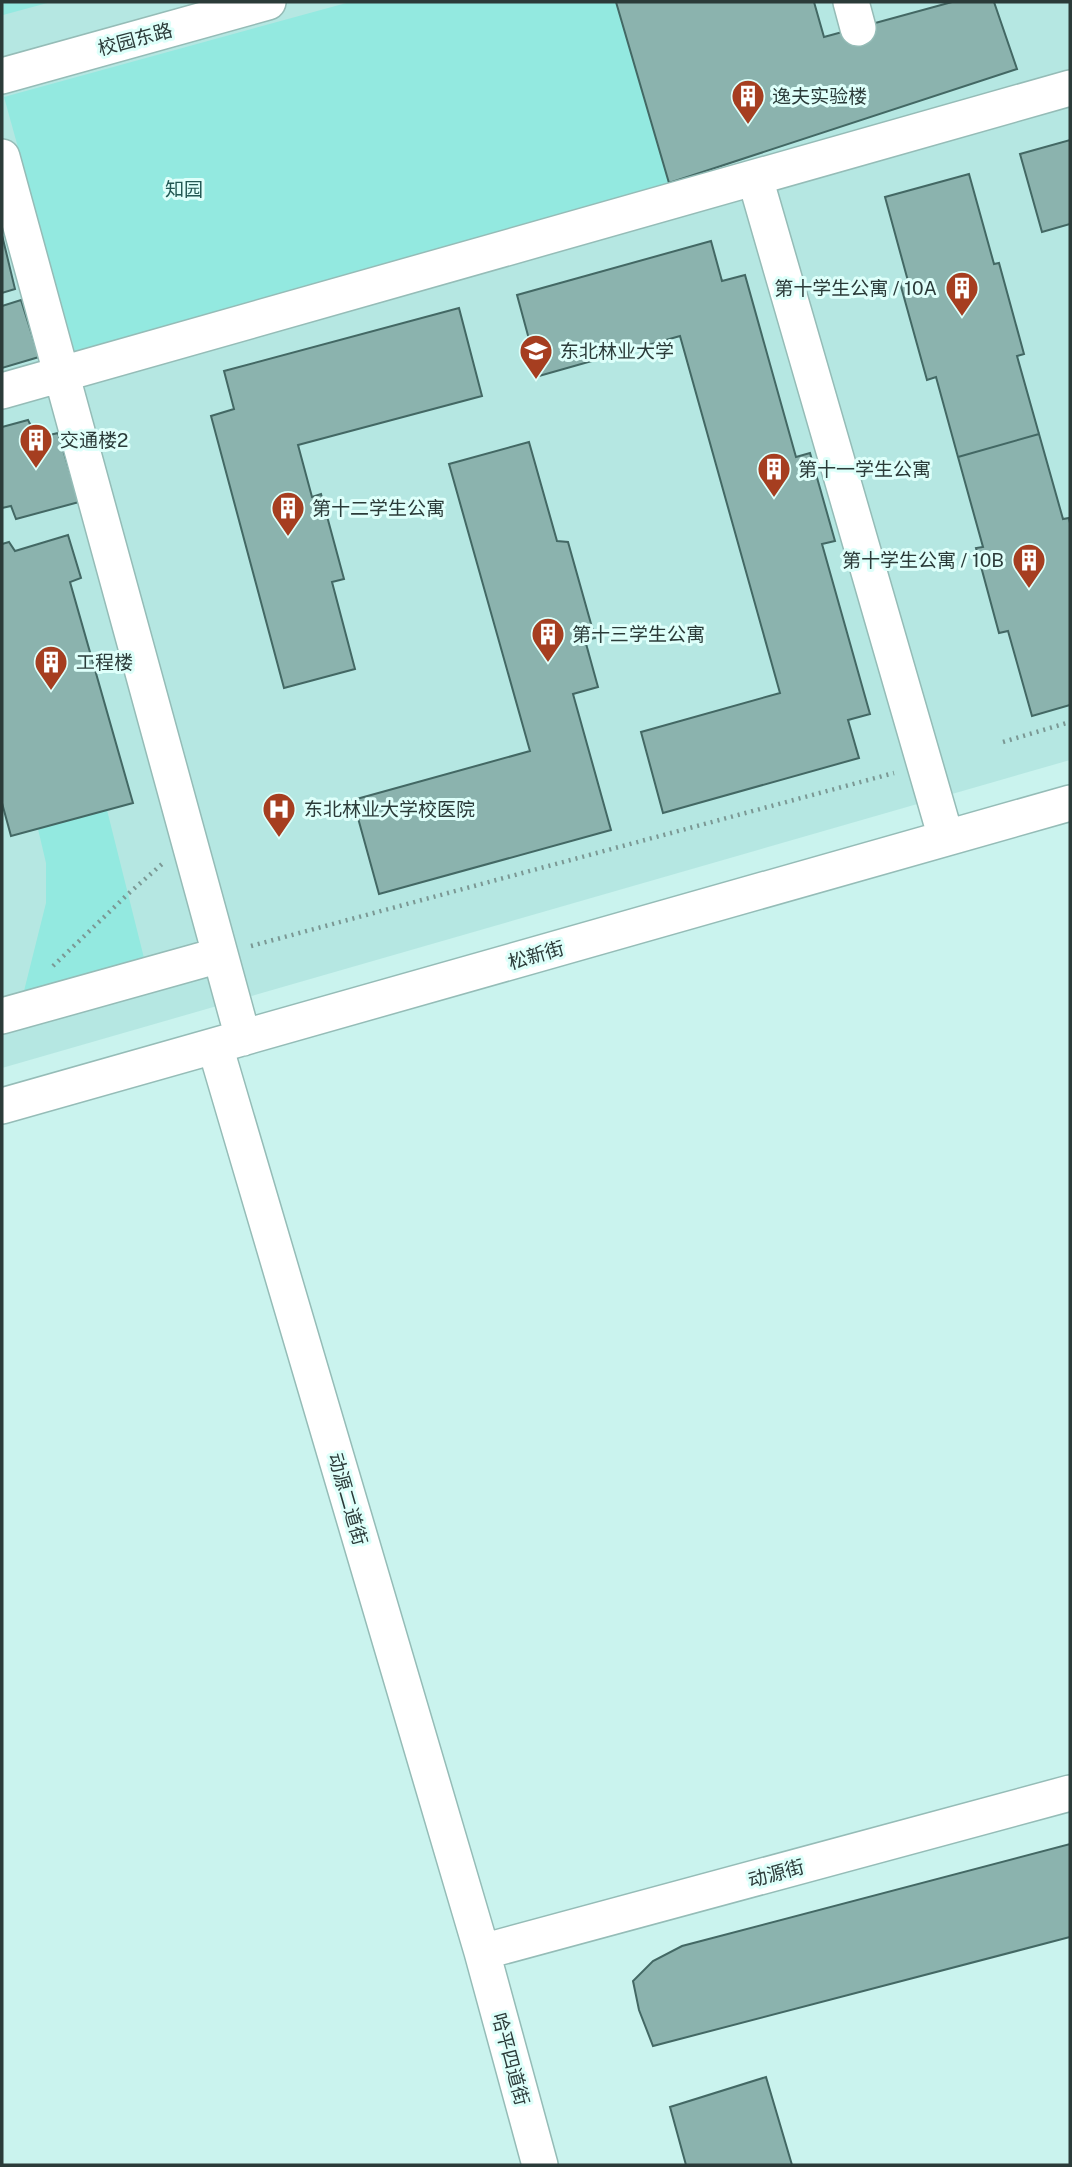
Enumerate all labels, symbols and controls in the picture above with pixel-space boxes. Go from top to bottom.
street label: 校园东路 [95,19,175,59]
building icon: 逸夫实验楼 [729,77,767,126]
place label: 逸夫实验楼 [772,85,867,107]
park label: 知园 [165,178,203,200]
building icon: 第十学生公寓 / 10A [943,269,981,318]
place label: 第十学生公寓 / 10A [774,277,937,299]
school or university icon: 东北林业大学 [517,332,555,381]
place label: 东北林业大学 [560,340,674,362]
building icon: 交通楼2 [17,421,55,470]
place label: 交通楼2 [60,429,128,451]
building icon: 第十一学生公寓 [755,450,793,499]
place label: 第十一学生公寓 [798,458,931,480]
building icon: 第十二学生公寓 [269,489,307,538]
place label: 第十二学生公寓 [312,497,445,519]
building icon: 第十学生公寓 / 10B [1010,541,1048,590]
place label: 第十学生公寓 / 10B [842,549,1004,571]
building icon: 第十三学生公寓 [529,615,567,664]
place label: 第十三学生公寓 [572,623,705,645]
building icon: 工程楼 [32,643,70,692]
place label: 工程楼 [76,651,133,673]
hospital icon: 东北林业大学校医院 [260,790,298,839]
place label: 东北林业大学校医院 [304,798,475,820]
street label: 松新街 [506,937,566,973]
street label: 动源二道街 [324,1450,372,1548]
street label: 动源街 [746,1855,806,1891]
street label: 哈平四道街 [488,2010,534,2108]

